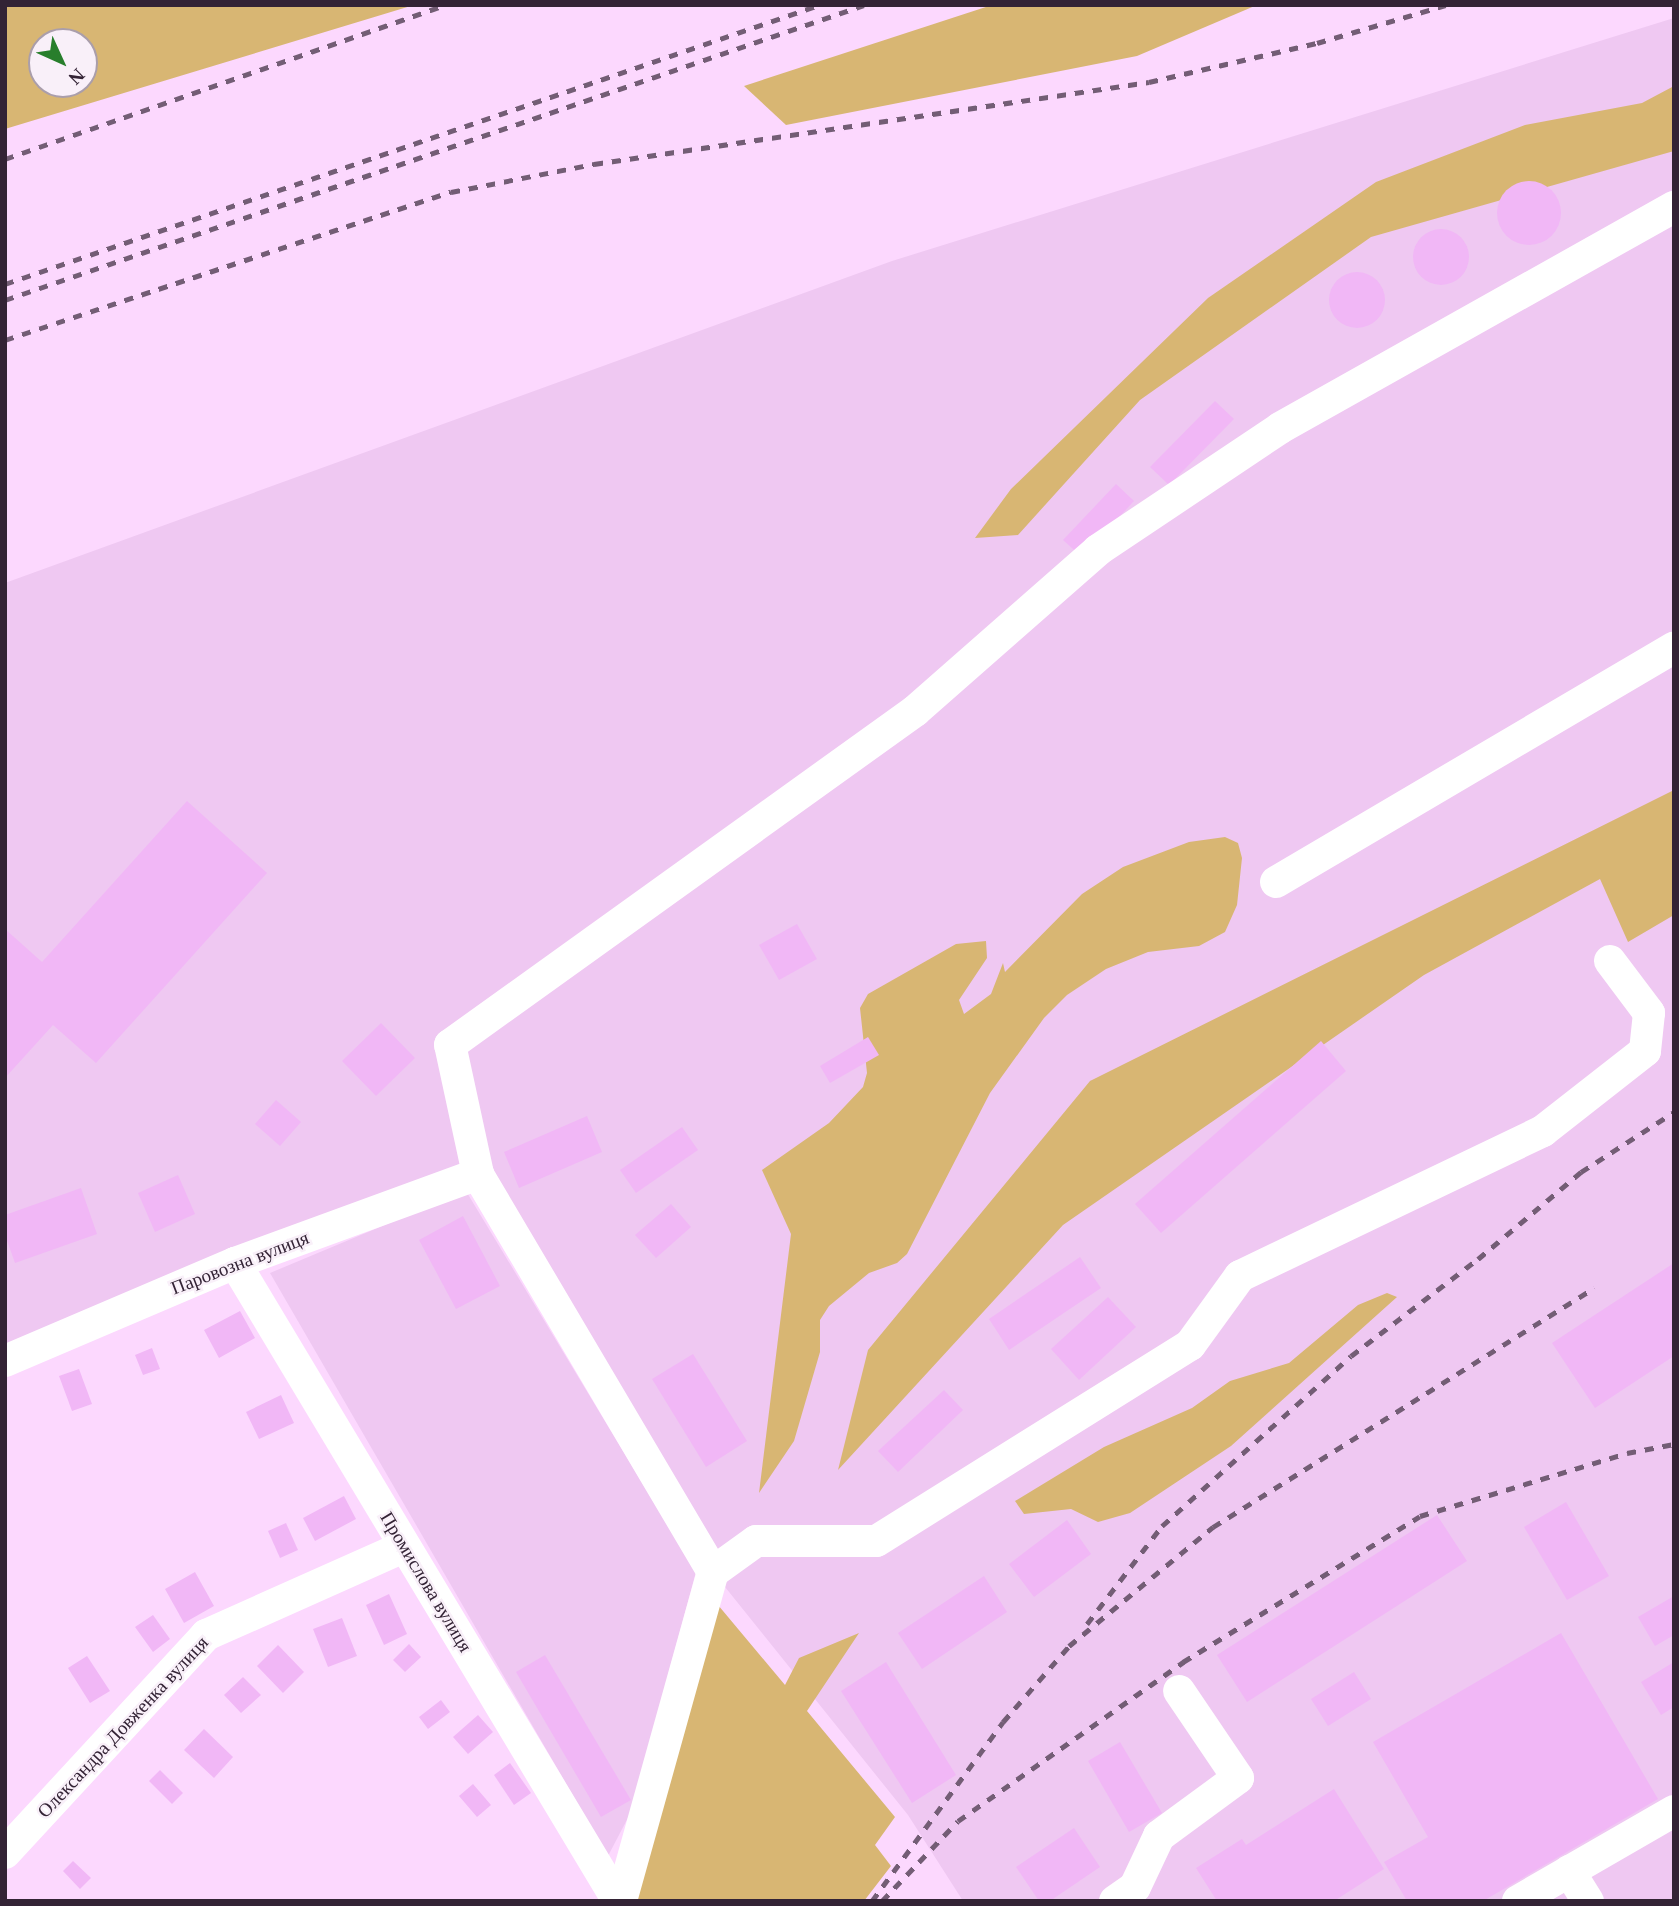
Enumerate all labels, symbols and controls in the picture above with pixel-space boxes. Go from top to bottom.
north arrow [28,28,98,98]
text: N [65,65,89,89]
street label: Паровозна вулиця [168,1226,312,1300]
street label: Промислова вулиця [375,1508,477,1656]
street label: Олександра Довженка вулиця [33,1631,213,1823]

